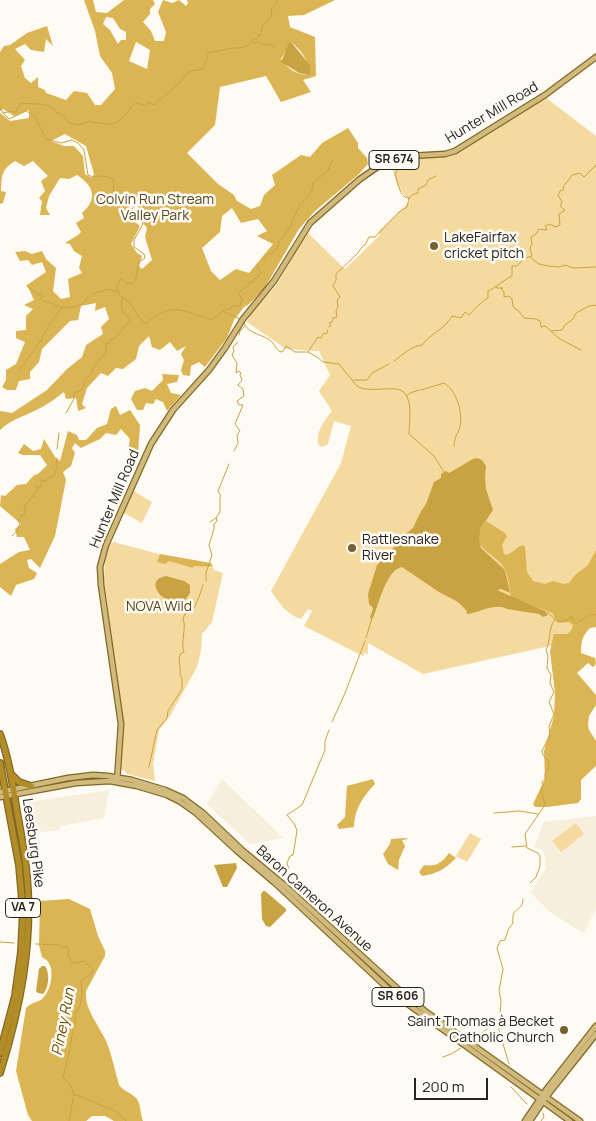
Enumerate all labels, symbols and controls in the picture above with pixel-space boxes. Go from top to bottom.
street label: Hunter Mill Road [443,79,541,147]
road number: SR 674 [369,150,419,170]
park label: Colvin Run Stream Valley Park [96,192,214,224]
place label: LakeFairfax cricket pitch [444,230,524,262]
marker: LakeFairfax cricket pitch [428,240,440,252]
street label: Hunter Mill Road [87,447,143,551]
place label: Rattlesnake River [362,532,439,564]
marker: Rattlesnake River [346,542,358,554]
park label: NOVA Wild [126,599,192,615]
street label: Leesburg Pike [18,797,48,889]
street label: Baron Cameron Avenue [252,842,376,956]
road number: VA 7 [5,898,40,918]
water label: Piney Run [49,987,79,1057]
road number: SR 606 [372,988,424,1006]
place label: Saint Thomas à Becket Catholic Church [407,1014,554,1046]
marker: Saint Thomas à Becket Catholic Church [558,1024,570,1036]
scale bar [416,1068,490,1100]
text: 200 m [422,1076,465,1097]

